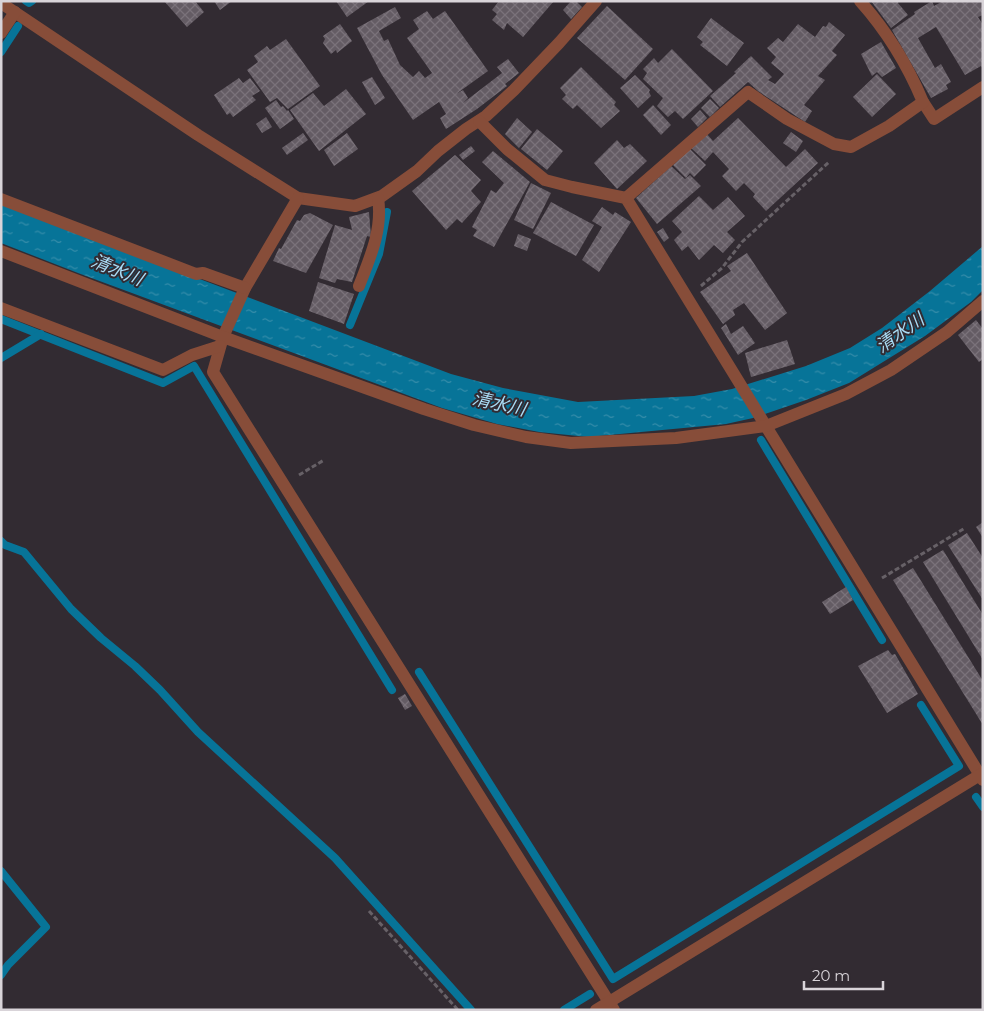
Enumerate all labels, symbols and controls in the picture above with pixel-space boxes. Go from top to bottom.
water label: 清水川 [88,250,148,291]
water label: 清水川 [872,307,930,357]
water label: 清水川 [470,387,530,421]
scale bar [804,958,883,990]
text: 20 m [812,966,850,985]

